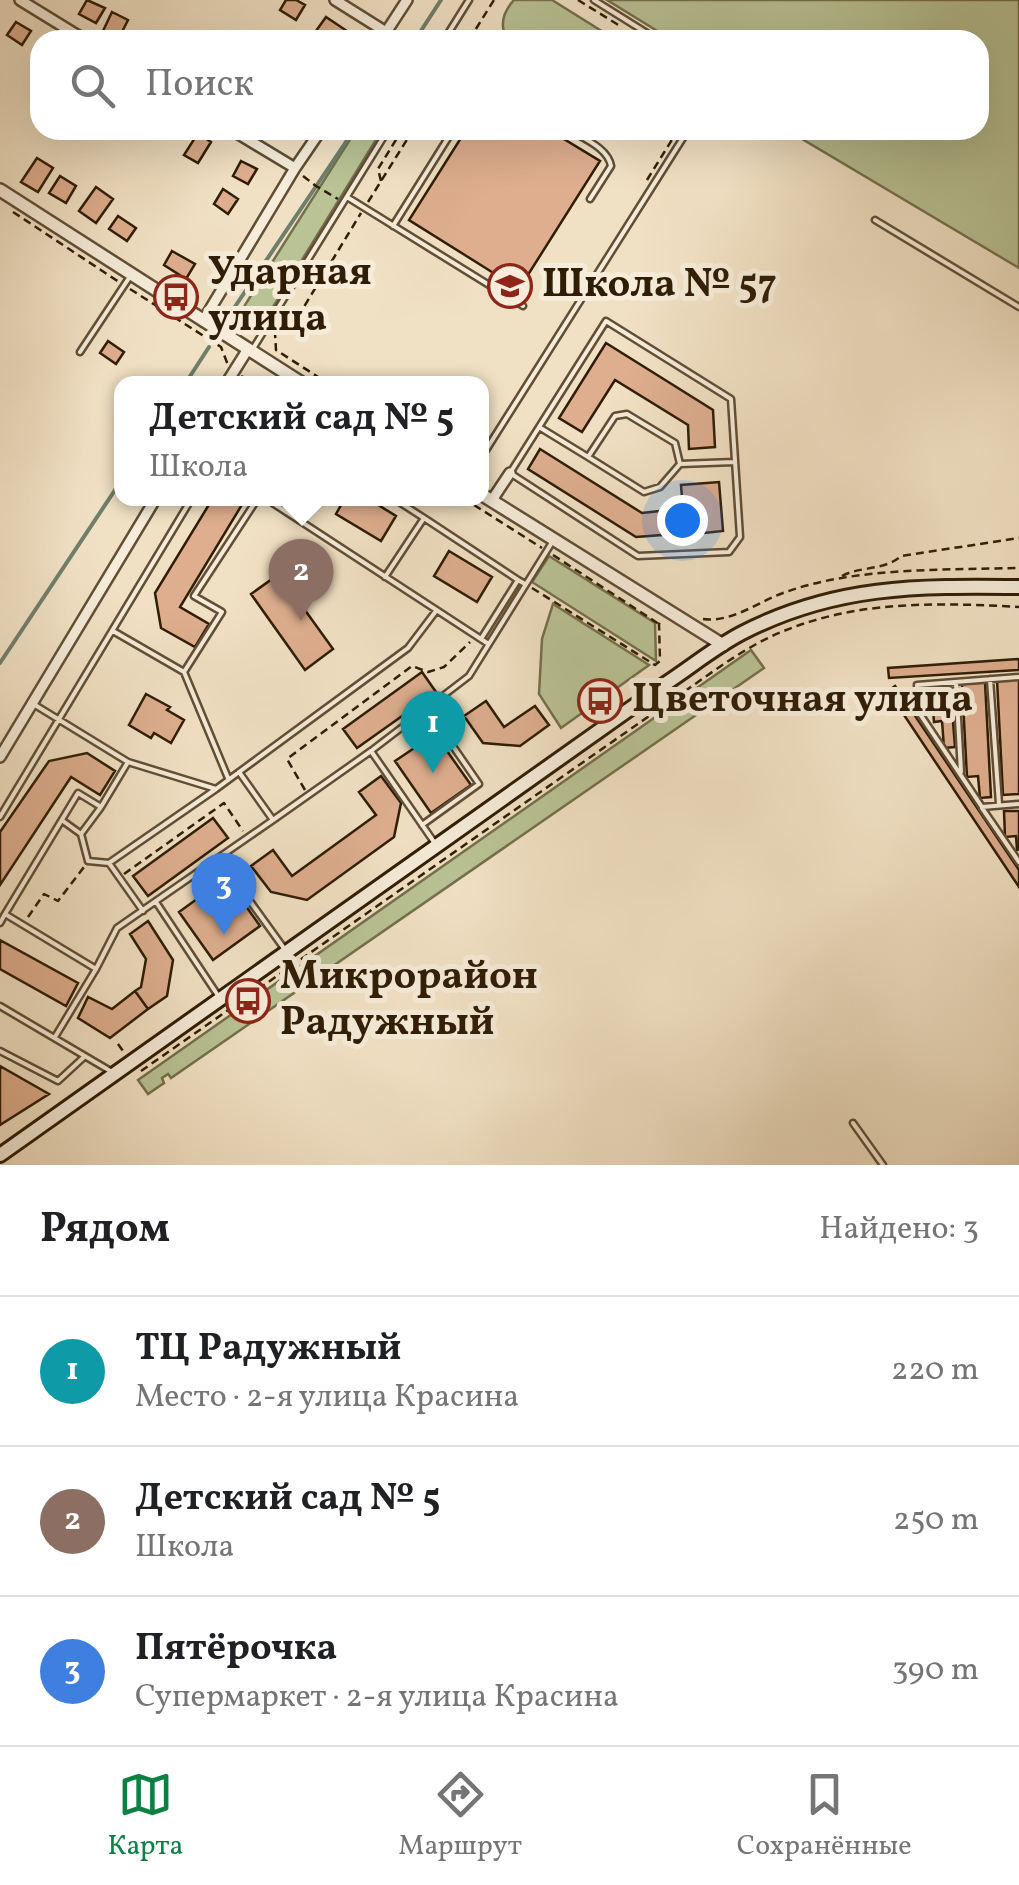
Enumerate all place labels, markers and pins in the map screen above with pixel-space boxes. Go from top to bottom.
place label: Ударная улица [208,246,372,348]
place label: Школа № 57 [542,258,777,314]
school or university icon: Школа № 57 [487,263,533,309]
bus stop icon: Ударная улица [153,274,199,320]
pin: 2 [268,538,334,621]
place label: Цветочная улица [632,673,973,729]
bus stop icon: Цветочная улица [577,678,623,724]
pin: 1 [400,690,466,773]
pin: 3 [192,852,256,935]
place label: Микрорайон Радужный [280,950,538,1052]
bus stop icon: Микрорайон Радужный [225,978,271,1024]

